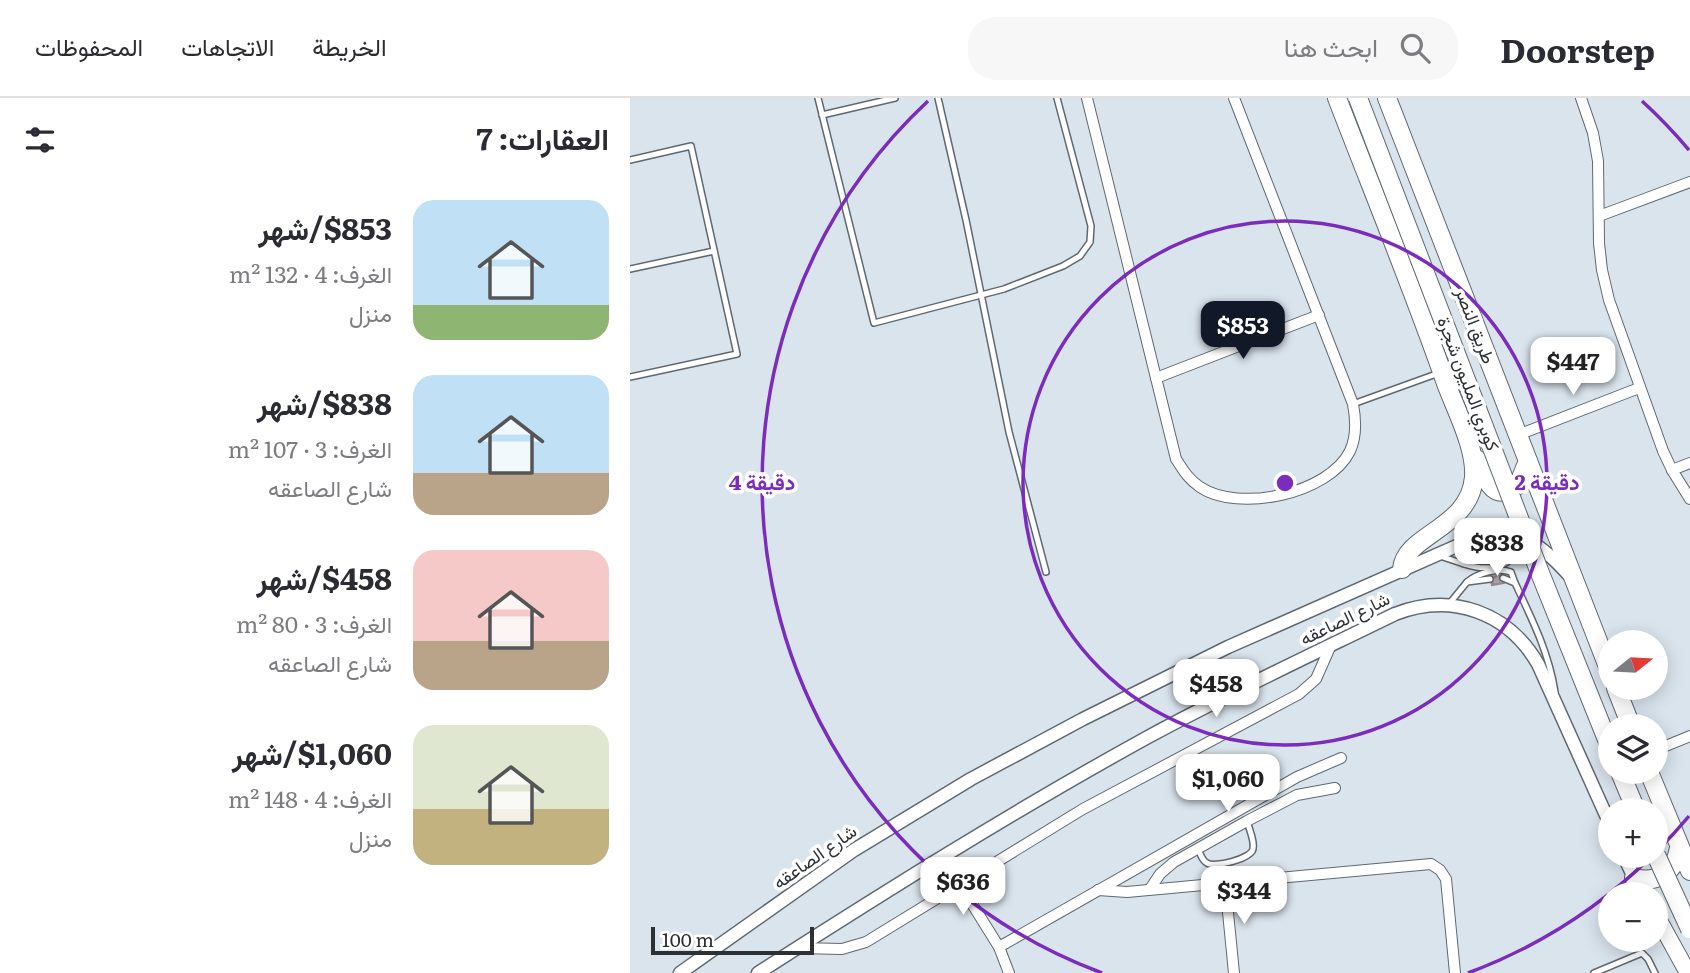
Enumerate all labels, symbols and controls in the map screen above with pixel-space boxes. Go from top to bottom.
search box [968,17,1458,80]
text: Doorstep [1500,24,1655,73]
text: ابحث هنا [1284,26,1378,65]
text: المحفوظات [35,28,143,63]
text: الاتجاهات [181,28,274,63]
text: الخريطة [312,28,387,63]
icon: search [1396,29,1434,67]
text: العقارات: 7 [476,115,609,159]
icon: filters [21,121,59,159]
text: $853/شهر [258,205,392,249]
icon: home [469,228,553,312]
text: الغرف: 4 · 132 m² [229,256,392,290]
street label: طريق النصر [1449,283,1503,367]
text: منزل [349,295,392,329]
pin: $853 [1202,302,1284,361]
text: $853 [1217,307,1269,341]
street label: كوبري المليون شجرة [1429,313,1507,455]
pin: $447 [1532,338,1614,397]
text: $447 [1546,343,1600,377]
text: $838/شهر [257,380,392,424]
icon: home [469,403,553,487]
text: الغرف: 3 · 107 m² [228,431,392,465]
text: 4 دقيقة [729,465,795,496]
text: 2 دقيقة [1514,465,1580,496]
text: شارع الصاعقه [268,470,392,504]
centre of rings [1273,471,1297,495]
pin: $838 [1456,518,1538,578]
text: $838 [1470,524,1524,558]
text: $458/شهر [257,555,392,599]
icon: home [469,578,553,662]
street label: شارع الصاعقه [1295,584,1394,651]
text: الغرف: 3 · 80 m² [236,606,392,640]
north arrow [1598,630,1668,700]
map controls [1598,630,1668,952]
text: شارع الصاعقه [268,645,392,679]
pin: $458 [1175,660,1257,719]
text: $458 [1189,665,1243,699]
button: layers [1598,714,1668,784]
text: $1,060/شهر [232,730,392,774]
icon: home [469,753,553,837]
pin: $1,060 [1171,754,1285,814]
text: $1,060 [1192,760,1264,794]
text: الغرف: 4 · 148 m² [228,781,392,815]
button: + [1598,798,1668,868]
street label: شارع الصاعقه [767,817,862,895]
text: منزل [349,820,392,854]
pin: $636 [922,858,1004,917]
text: $636 [936,863,990,897]
pin: $344 [1203,866,1285,926]
text: $344 [1217,872,1271,906]
button: − [1598,882,1668,952]
scale bar [651,924,814,956]
text: 100 m [662,925,714,953]

